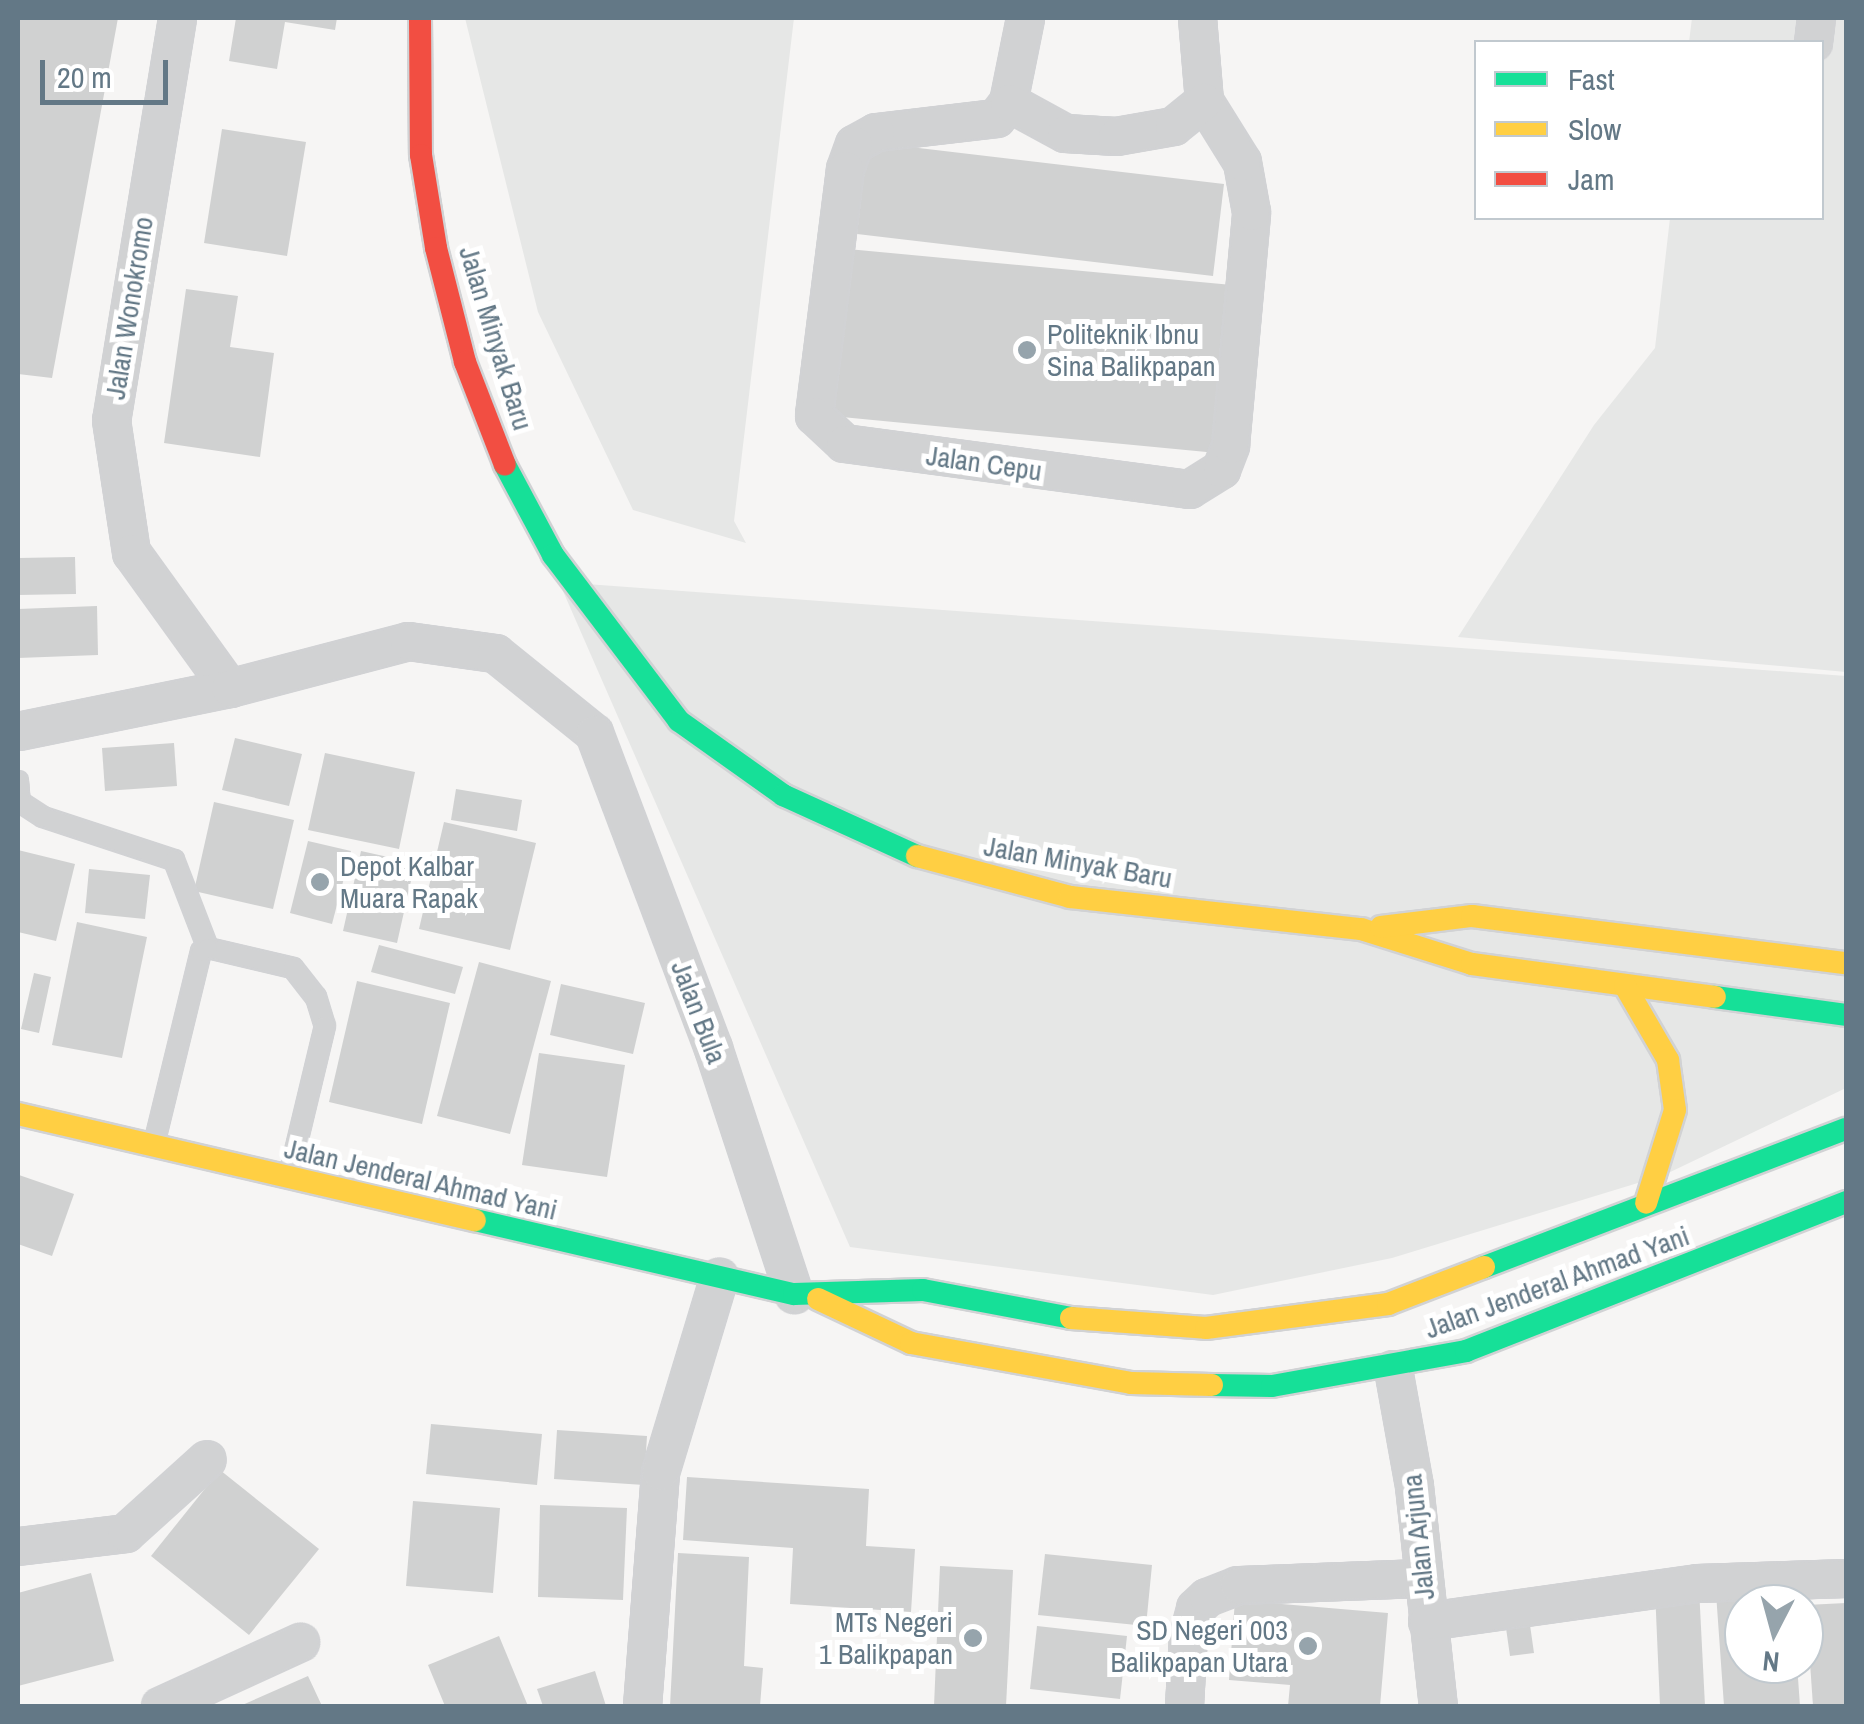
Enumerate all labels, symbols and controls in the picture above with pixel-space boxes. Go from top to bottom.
scale bar [45,40,172,102]
legend [1474,40,1824,220]
text: 20 m [57,57,112,97]
text: Fast [1568,59,1615,99]
text: Slow [1568,109,1621,149]
text: Jam [1568,159,1614,199]
street label: Jalan Wonokromo [98,214,160,402]
street label: Jalan Minyak Baru [452,242,540,434]
place label: Politeknik Ibnu Sina Balikpapan [1047,317,1216,383]
marker: Politeknik Ibnu Sina Balikpapan [1016,339,1038,361]
street label: Jalan Cepu [924,438,1044,488]
street label: Jalan Minyak Baru [981,829,1175,895]
place label: Depot Kalbar Muara Rapak [340,849,478,915]
marker: Depot Kalbar Muara Rapak [309,871,331,893]
street label: Jalan Bula [664,956,734,1068]
street label: Jalan Jenderal Ahmad Yani [281,1131,561,1227]
street label: Jalan Jenderal Ahmad Yani [1420,1218,1694,1346]
street label: Jalan Arjuna [1395,1472,1441,1602]
north arrow [1724,1584,1824,1684]
place label: MTs Negeri 1 Balikpapan [819,1605,953,1671]
place label: SD Negeri 003 Balikpapan Utara [1111,1613,1288,1679]
marker: MTs Negeri 1 Balikpapan [962,1627,984,1649]
marker: SD Negeri 003 Balikpapan Utara [1297,1635,1319,1657]
text: N [1761,1642,1781,1682]

